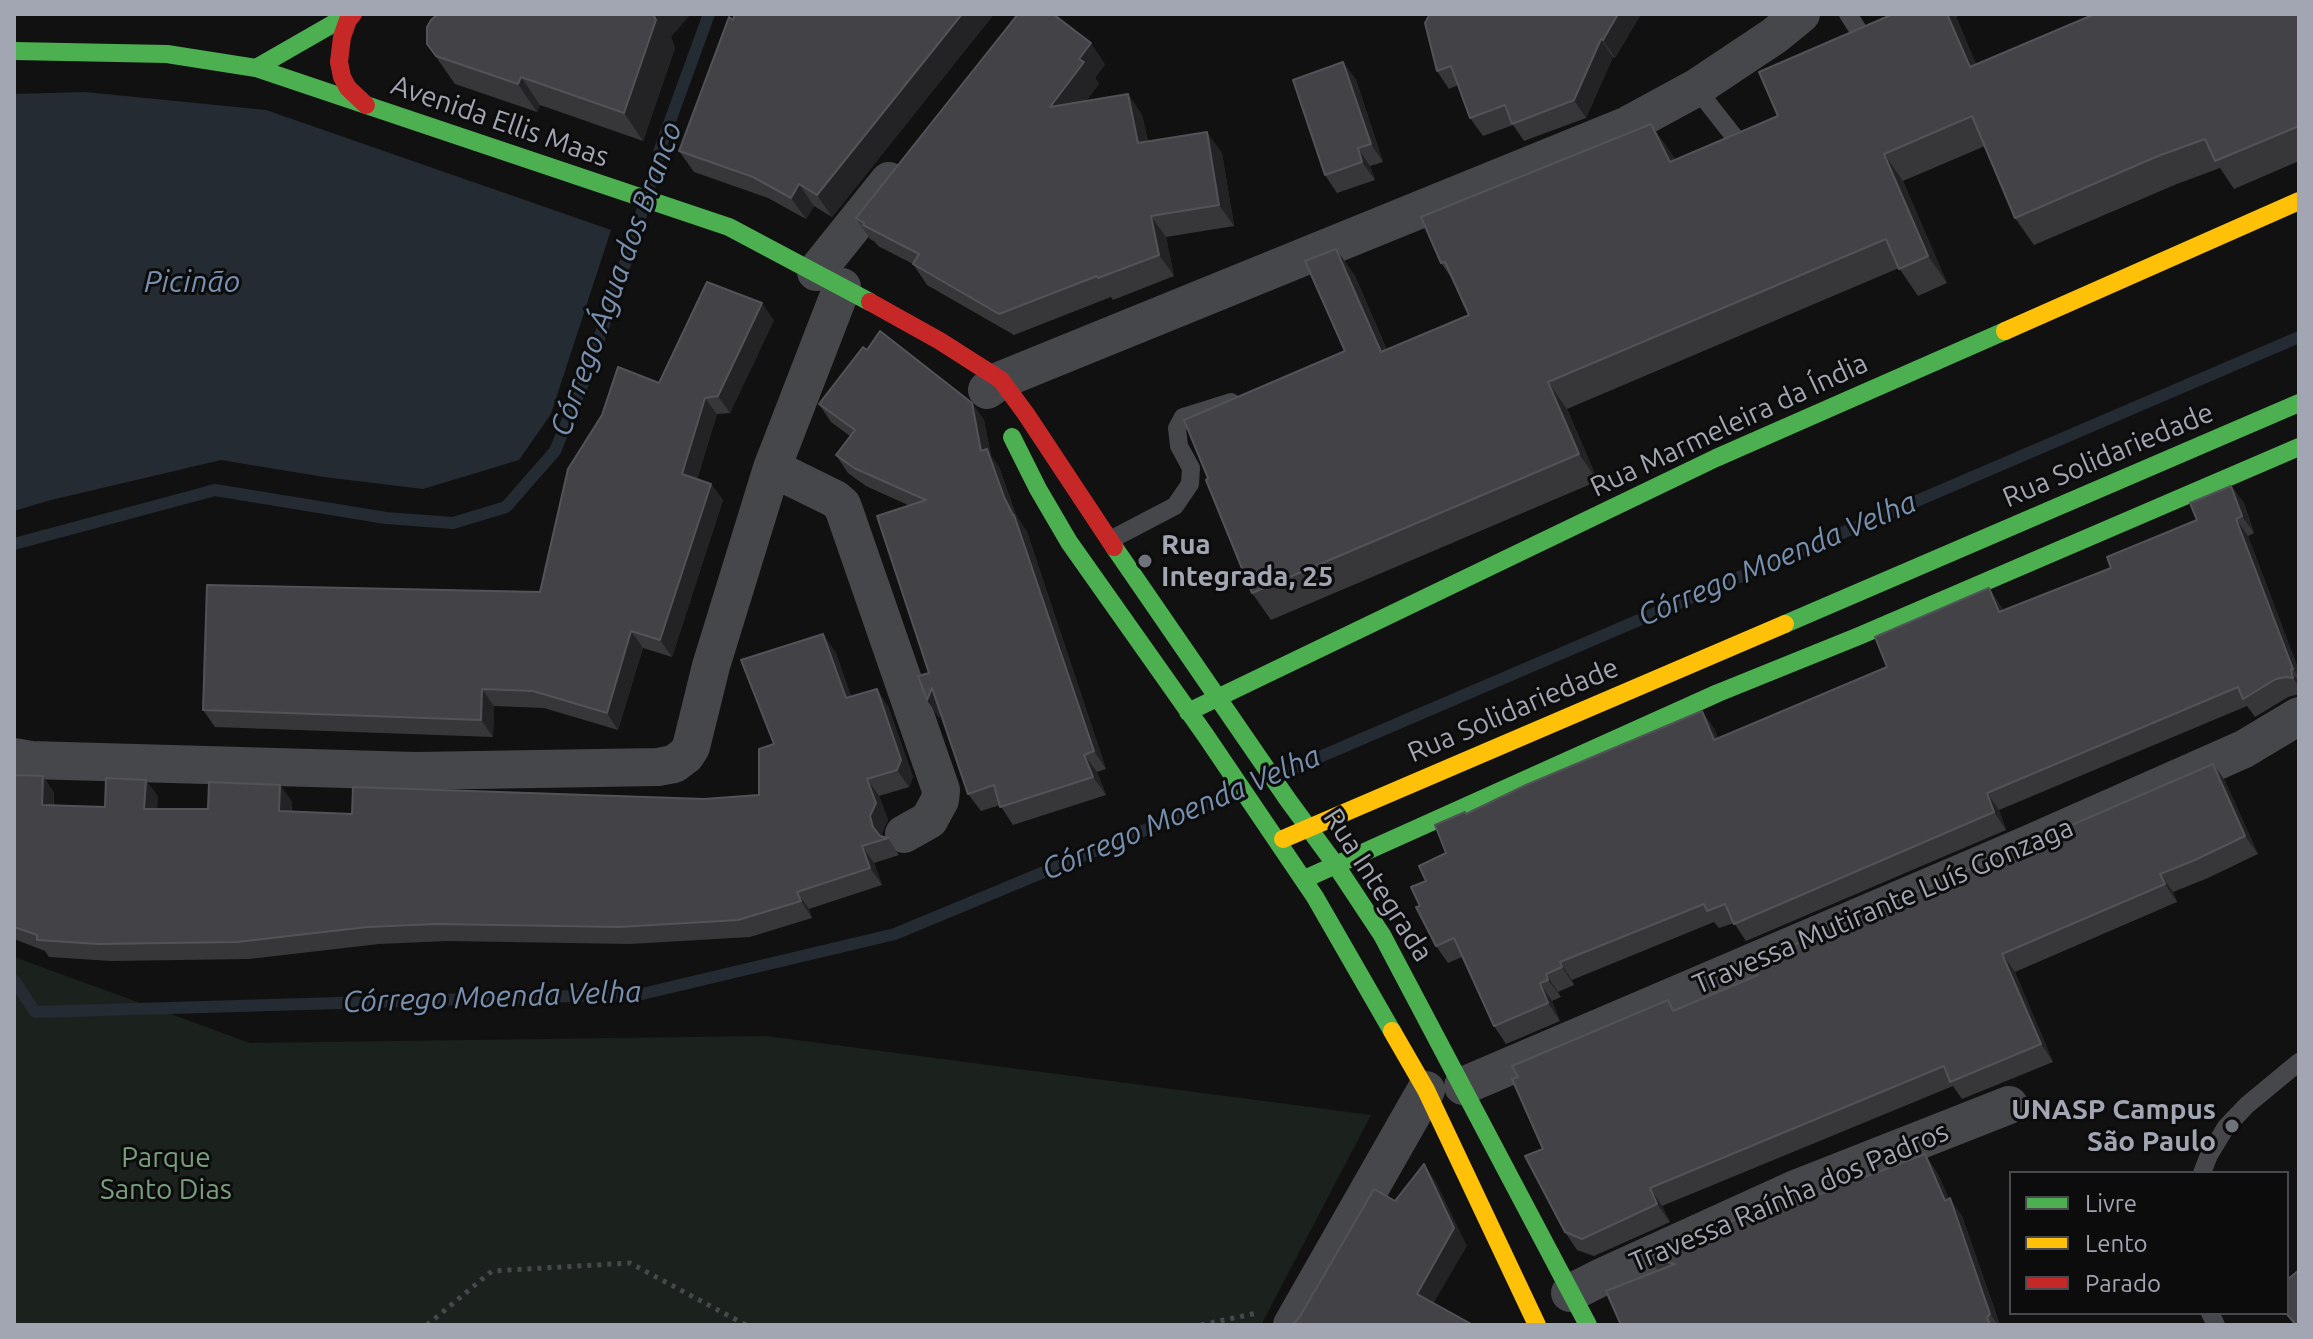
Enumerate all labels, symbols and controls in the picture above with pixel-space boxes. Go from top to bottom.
street label: Avenida Ellis Maas [387,68,613,174]
water label: Córrego Água dos Branco [542,117,690,441]
water label: Picinão [144,264,240,300]
street label: Rua Marmeleira da Índia [1585,346,1873,504]
street label: Rua Solidariedade [1998,395,2218,515]
water label: Córrego Moenda Velha [1632,484,1922,634]
place label: Rua Integrada, 25 [1161,528,1334,594]
marker: Rua Integrada, 25 [1136,552,1154,570]
street label: Rua Solidariedade [1403,650,1623,770]
water label: Córrego Moenda Velha [1036,738,1326,888]
street label: Rua Integrada [1316,802,1440,968]
street label: Travessa Mutirante Luís Gonzaga [1688,810,2078,1002]
water label: Córrego Moenda Velha [342,974,642,1020]
place label: UNASP Campus São Paulo [2011,1093,2216,1159]
street label: Travessa Raínha dos Padros [1625,1115,1953,1279]
marker: UNASP Campus São Paulo [2223,1117,2241,1135]
park label: Parque Santo Dias [100,1141,232,1207]
legend [2009,1171,2289,1315]
text: Livre [2085,1190,2137,1217]
text: Lento [2085,1230,2148,1257]
text: Parado [2085,1270,2161,1297]

